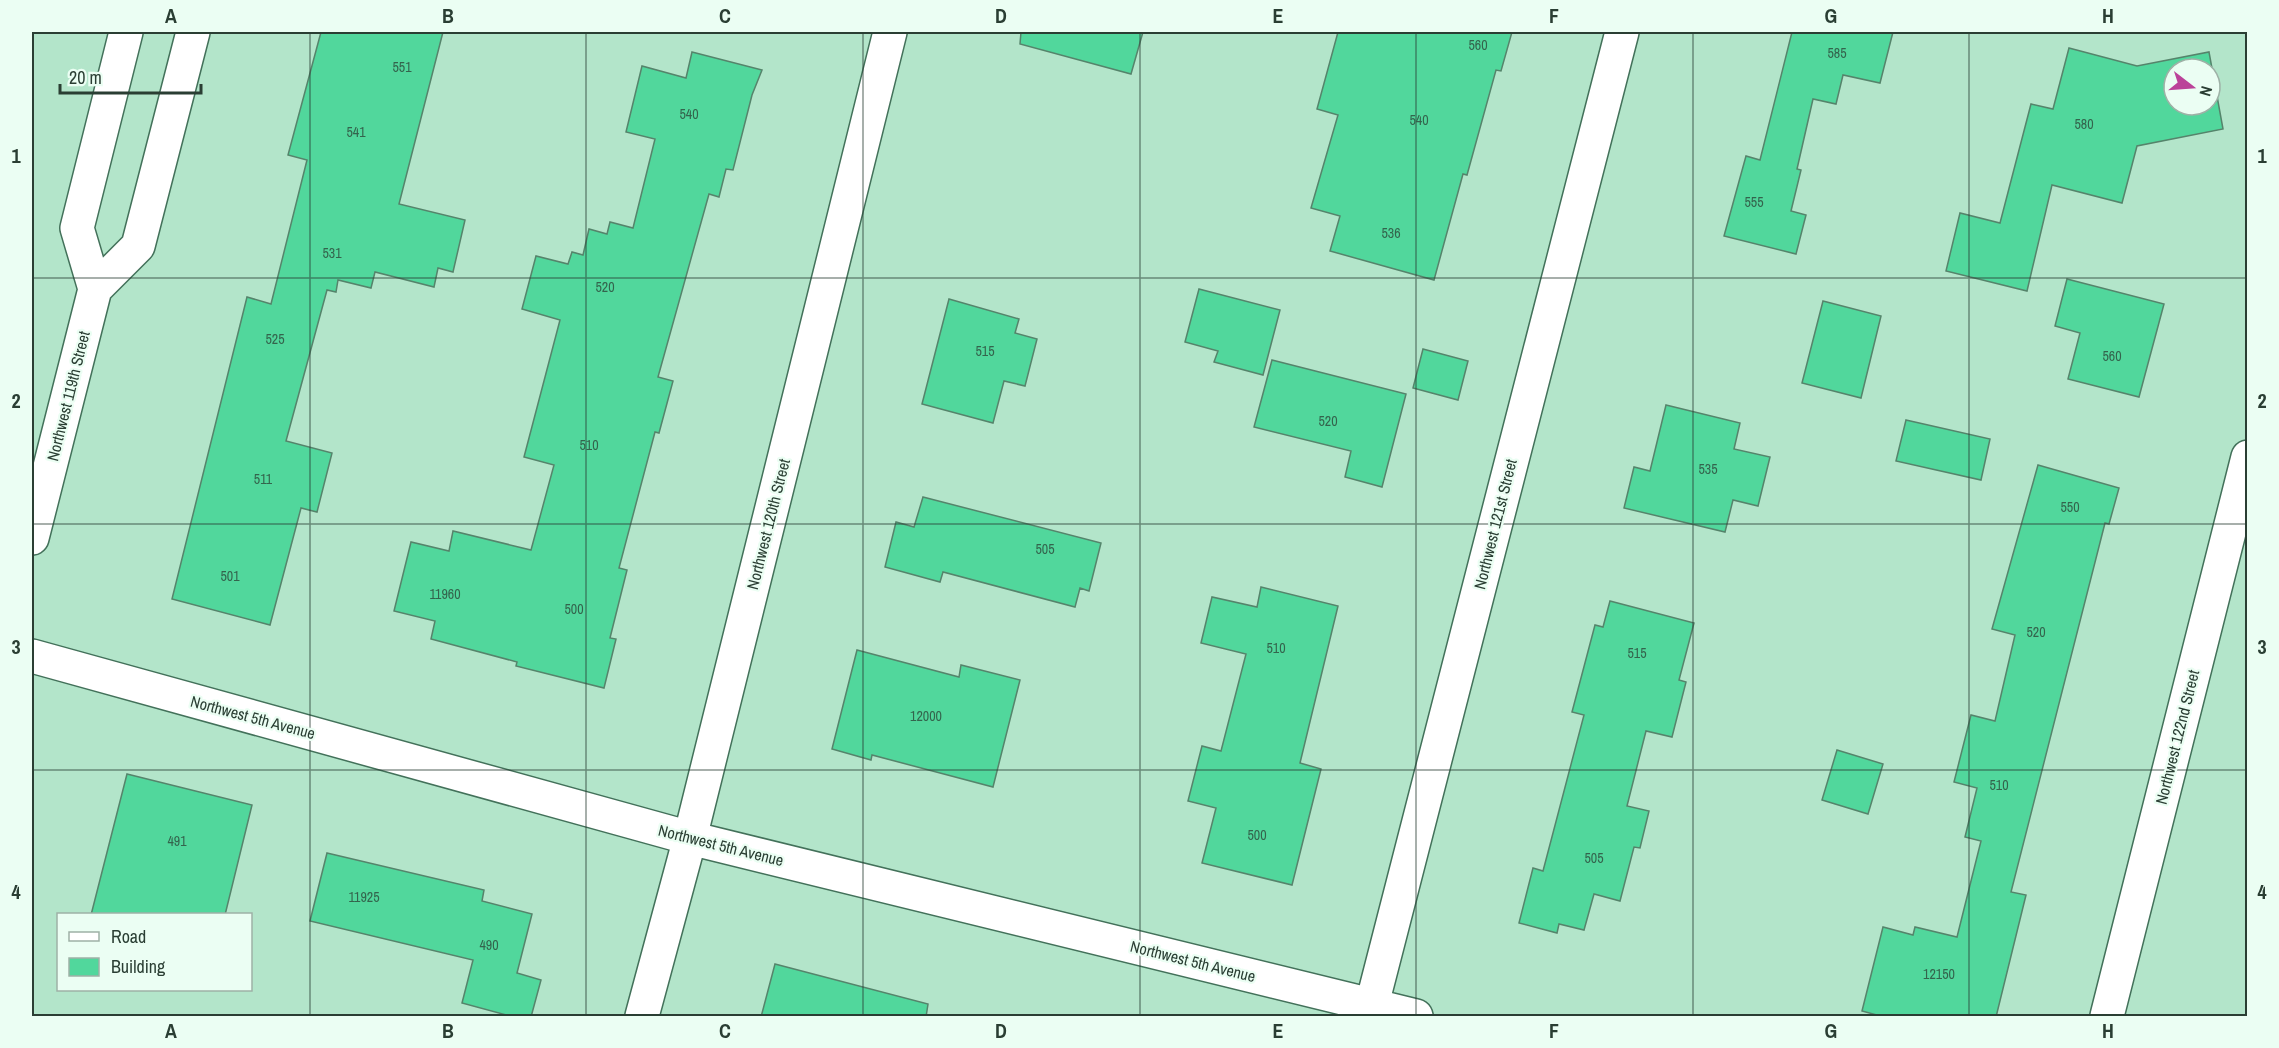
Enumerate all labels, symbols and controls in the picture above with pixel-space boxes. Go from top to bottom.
text: A [165,2,177,29]
text: B [442,2,454,29]
text: C [719,2,731,29]
text: D [995,2,1007,29]
text: E [1273,2,1284,29]
text: F [1549,2,1559,29]
text: G [1825,2,1837,29]
text: H [2102,2,2114,29]
house number: 560 [1468,36,1488,54]
house number: 585 [1827,44,1847,62]
scale bar [60,57,201,95]
north arrow [2162,57,2222,117]
house number: 551 [392,58,412,76]
text: 20 m [69,65,102,90]
text: N [2194,84,2218,99]
house number: 540 [679,105,699,123]
house number: 540 [1409,111,1429,129]
house number: 580 [2074,115,2094,133]
house number: 541 [346,123,366,141]
text: 1 [11,142,21,169]
text: 1 [2257,142,2267,169]
house number: 555 [1744,193,1764,211]
house number: 536 [1381,224,1401,242]
house number: 531 [322,244,342,262]
house number: 520 [595,278,615,296]
street label: Northwest 119th Street [41,328,95,463]
house number: 525 [265,330,285,348]
house number: 515 [975,342,995,360]
house number: 560 [2102,347,2122,365]
text: 2 [11,387,21,414]
text: 2 [2257,387,2267,414]
house number: 520 [1318,412,1338,430]
house number: 510 [579,436,599,454]
street label: Northwest 120th Street [741,456,795,592]
street label: Northwest 121st Street [1468,456,1522,591]
house number: 535 [1698,460,1718,478]
house number: 511 [254,470,273,488]
house number: 550 [2060,498,2080,516]
house number: 505 [1035,540,1055,558]
house number: 501 [220,567,240,585]
house number: 11960 [429,585,461,603]
house number: 500 [564,600,584,618]
house number: 520 [2026,623,2046,641]
text: 3 [11,633,21,660]
text: 3 [2257,633,2267,660]
house number: 510 [1266,639,1286,657]
house number: 515 [1627,644,1647,662]
street label: Northwest 122nd Street [2150,667,2204,807]
street label: Northwest 5th Avenue [188,690,318,744]
house number: 12000 [910,707,942,725]
house number: 510 [1989,776,2009,794]
street label: Northwest 5th Avenue [656,819,786,871]
house number: 500 [1247,826,1267,844]
house number: 491 [167,832,187,850]
house number: 505 [1584,849,1604,867]
text: 4 [11,878,21,905]
text: 4 [2257,878,2267,905]
house number: 11925 [348,888,380,906]
legend [57,913,252,991]
text: Road [111,924,146,949]
street label: Northwest 5th Avenue [1128,935,1258,987]
house number: 490 [479,936,499,954]
text: Building [111,954,166,979]
house number: 12150 [1923,965,1955,983]
text: A [165,1017,177,1044]
text: B [442,1017,454,1044]
text: C [719,1017,731,1044]
text: D [995,1017,1007,1044]
text: E [1273,1017,1284,1044]
text: F [1549,1017,1559,1044]
text: G [1825,1017,1837,1044]
text: H [2102,1017,2114,1044]

